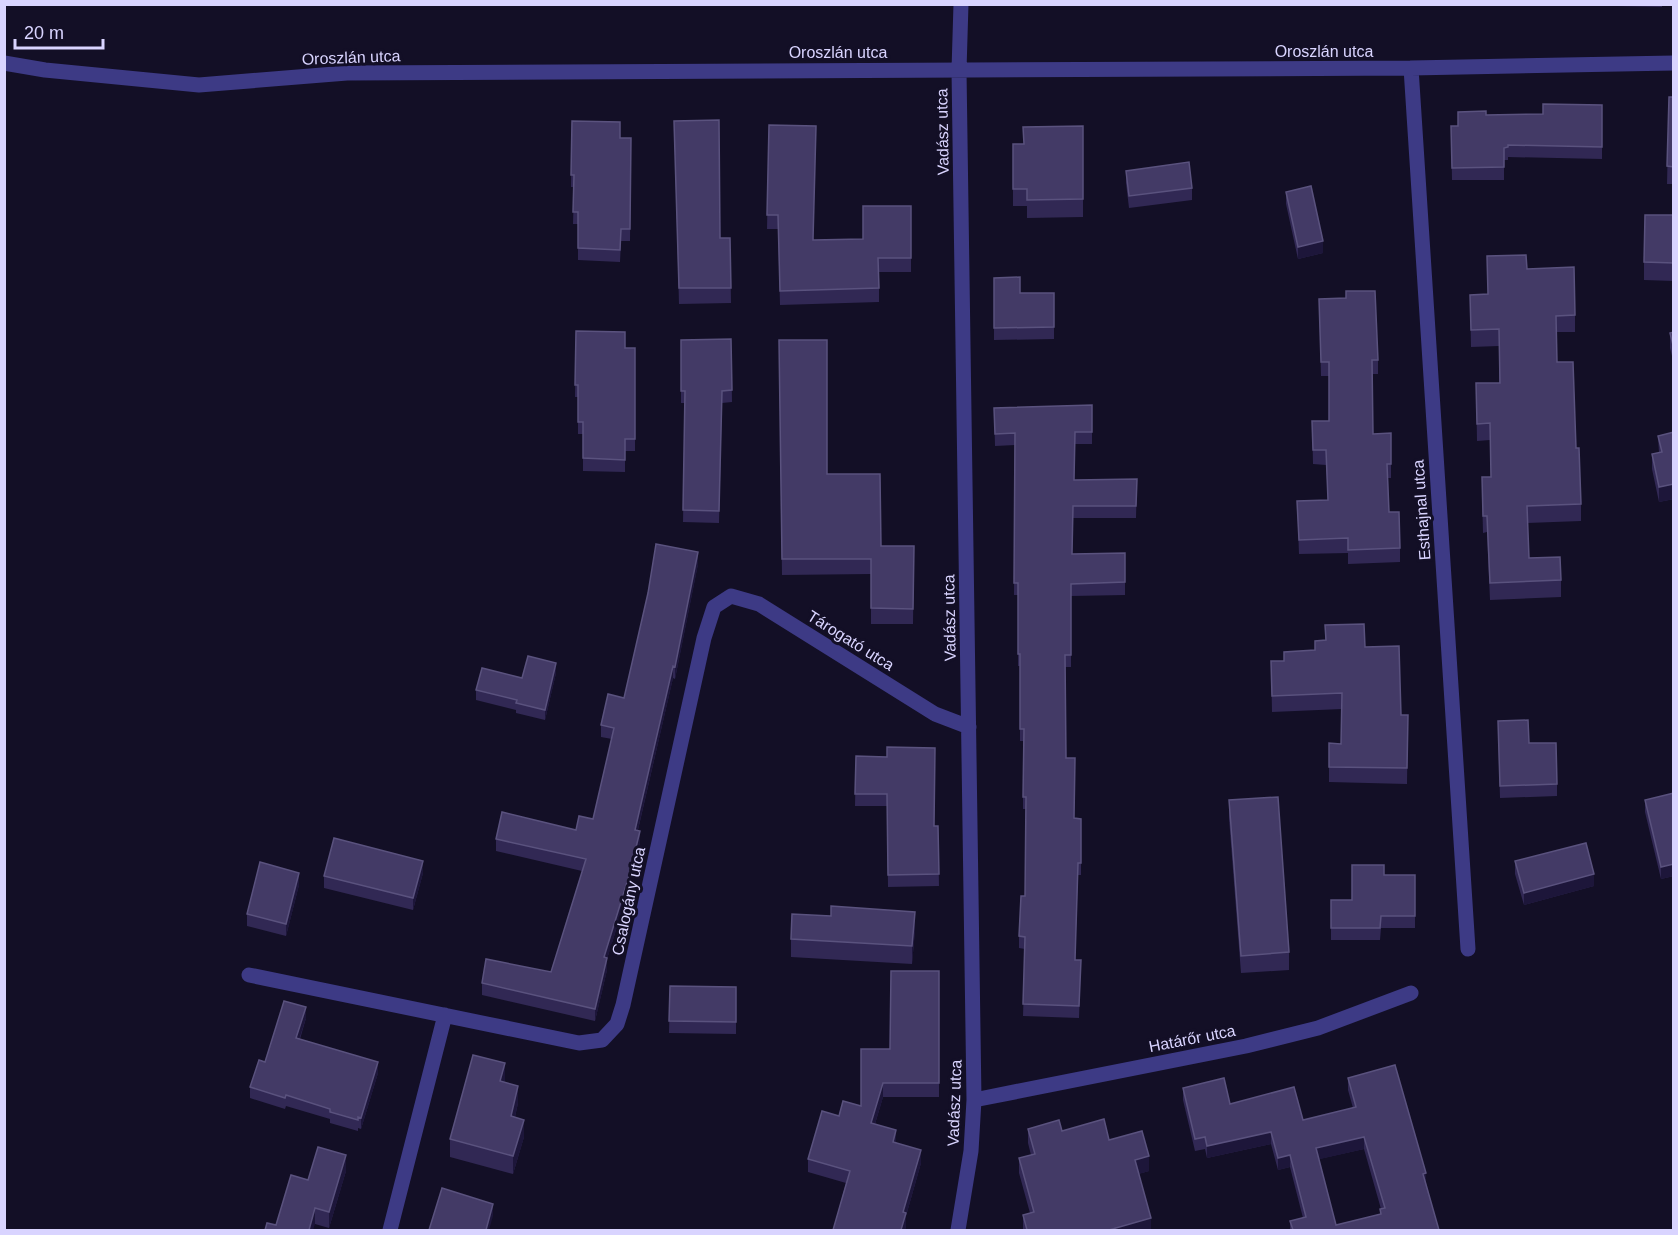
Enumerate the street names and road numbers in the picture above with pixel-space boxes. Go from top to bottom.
street label: Oroszlán utca [1275,43,1373,60]
street label: Oroszlán utca [789,44,887,61]
street label: Oroszlán utca [301,47,401,68]
street label: Vadász utca [933,88,952,176]
street label: Esthajnal utca [1410,459,1433,561]
street label: Vadász utca [940,574,959,662]
street label: Tárogató utca [804,607,897,674]
street label: Csalogány utca [609,845,648,957]
street label: Határőr utca [1147,1022,1237,1055]
street label: Vadász utca [944,1059,965,1147]

